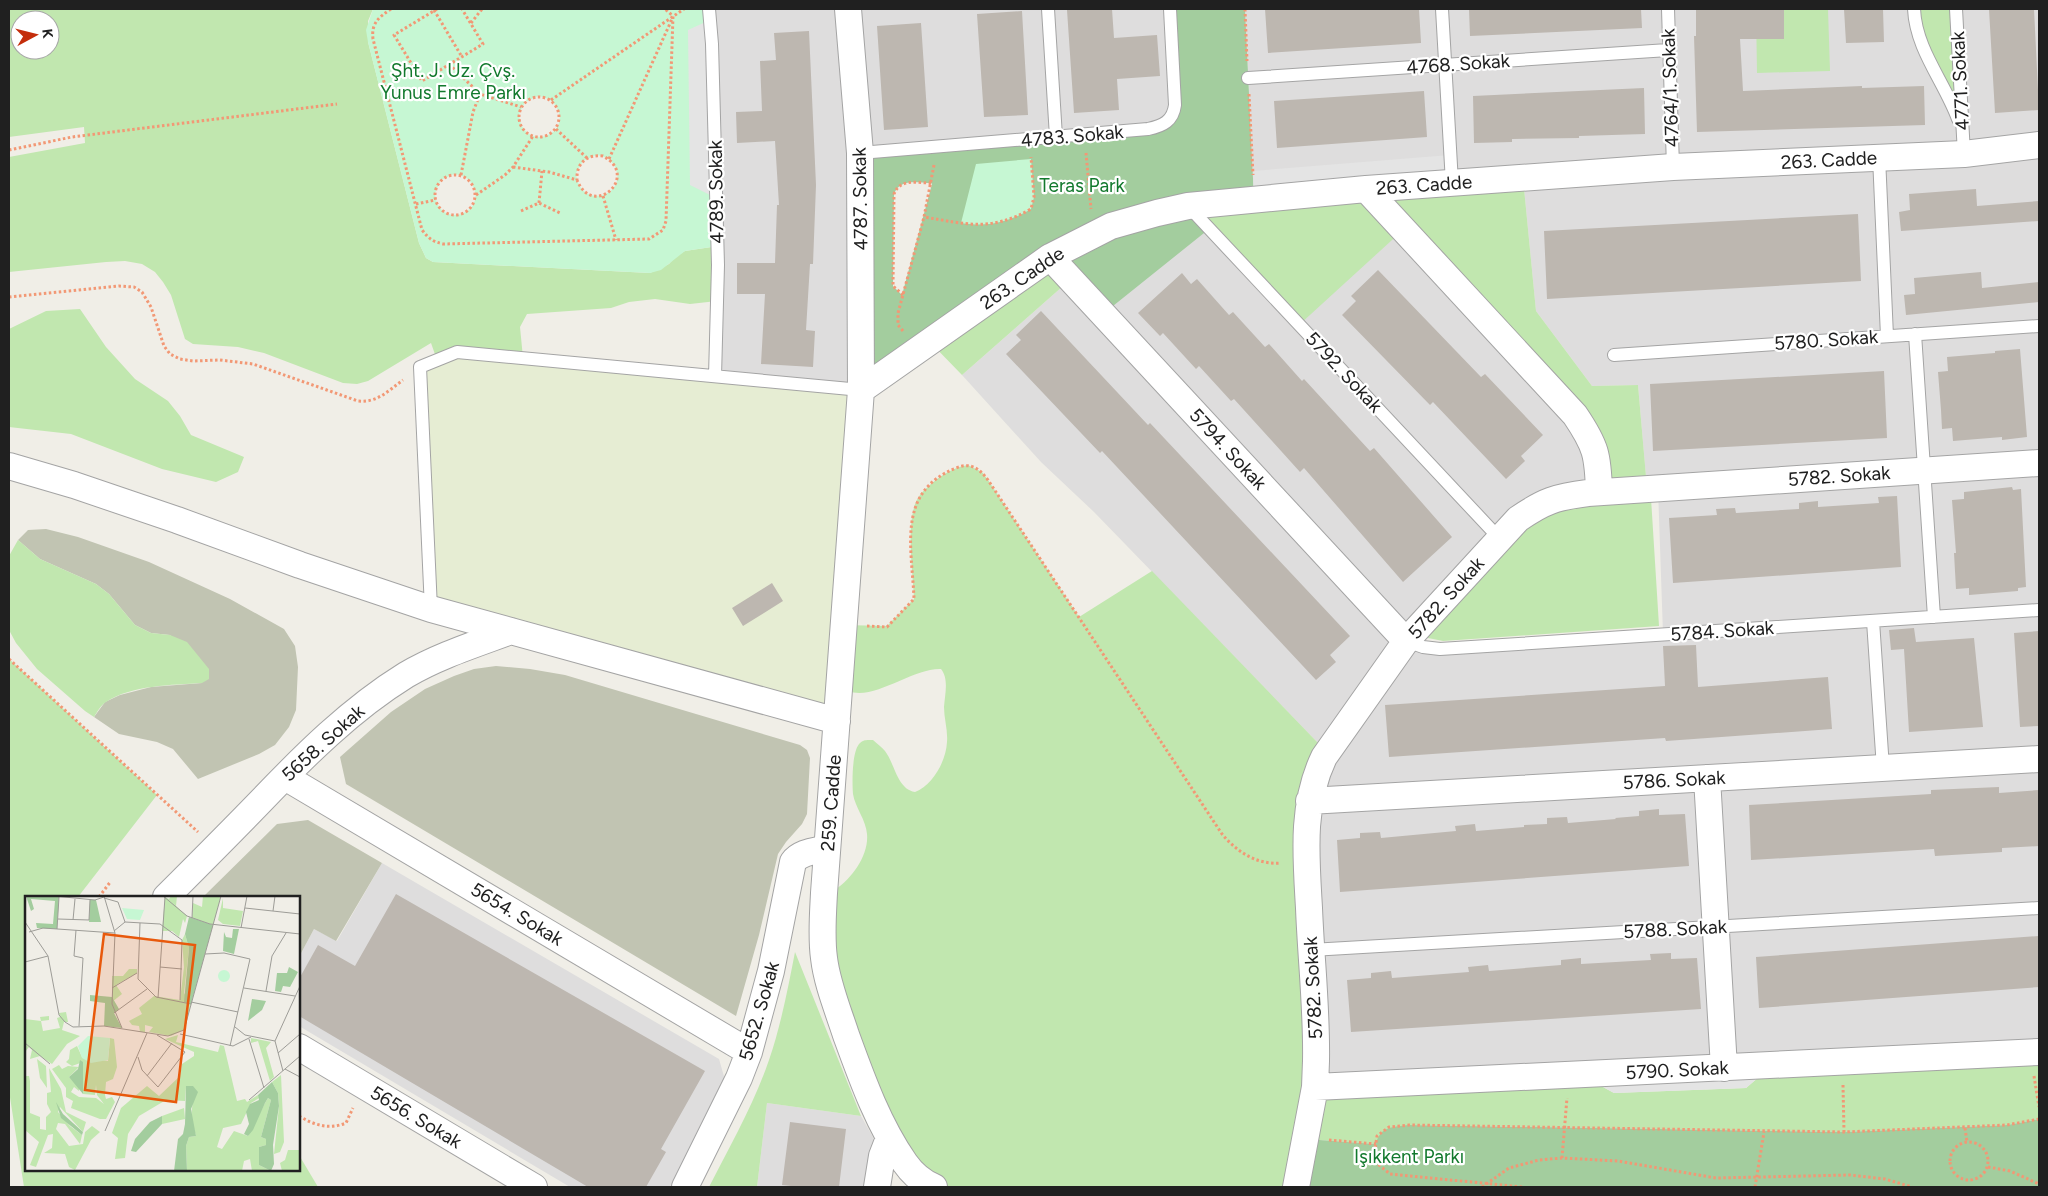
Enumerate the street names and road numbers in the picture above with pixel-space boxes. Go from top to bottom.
street label: 4764/1. Sokak [1656,27,1684,148]
street label: 4771. Sokak [1946,30,1974,131]
street label: 4768. Sokak [1405,49,1511,79]
street label: 4783. Sokak [1020,120,1125,152]
street label: 4789. Sokak [704,139,728,244]
street label: 4787. Sokak [848,146,872,251]
street label: 263. Cadde [1780,146,1878,174]
street label: 263. Cadde [1375,170,1473,200]
street label: 263. Cadde [976,242,1068,314]
street label: 5780. Sokak [1773,325,1880,355]
street label: 5792. Sokak [1301,327,1388,418]
street label: 5794. Sokak [1184,404,1272,495]
street label: 5782. Sokak [1787,461,1892,491]
street label: 5782. Sokak [1403,552,1489,644]
street label: 5784. Sokak [1669,616,1775,646]
street label: 5658. Sokak [277,699,370,786]
street label: 259. Cadde [816,754,846,852]
street label: 5786. Sokak [1622,766,1727,794]
street label: 5654. Sokak [467,877,568,951]
street label: 5788. Sokak [1623,915,1728,943]
street label: 5782. Sokak [1299,935,1327,1040]
street label: 5652. Sokak [734,958,784,1063]
street label: 5790. Sokak [1625,1056,1730,1084]
street label: 5656. Sokak [366,1081,467,1154]

